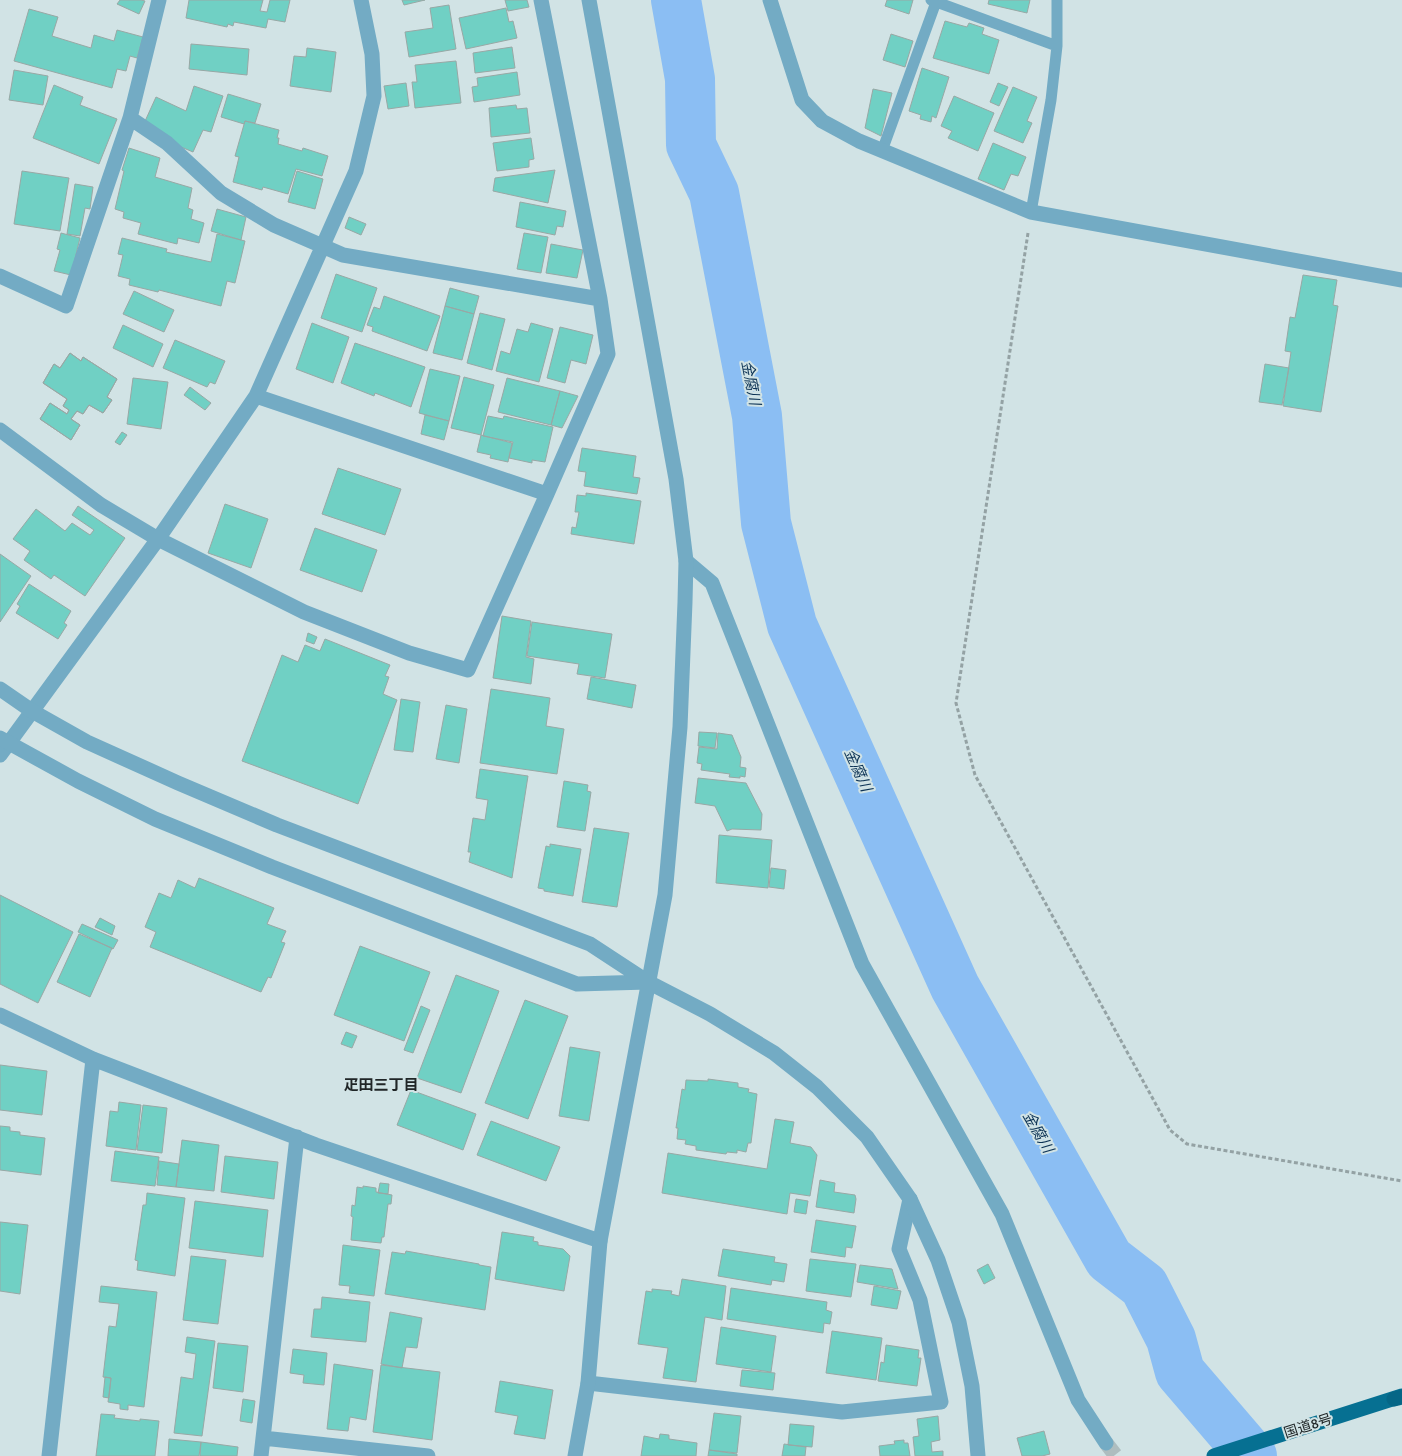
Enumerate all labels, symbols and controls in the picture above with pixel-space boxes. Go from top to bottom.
water label: 金腐川 [738,359,765,409]
water label: 金腐川 [841,746,876,796]
district label: 疋田三丁目 [343,1076,419,1094]
water label: 金腐川 [1019,1108,1058,1158]
street label: 国道8号 [1282,1410,1334,1442]

